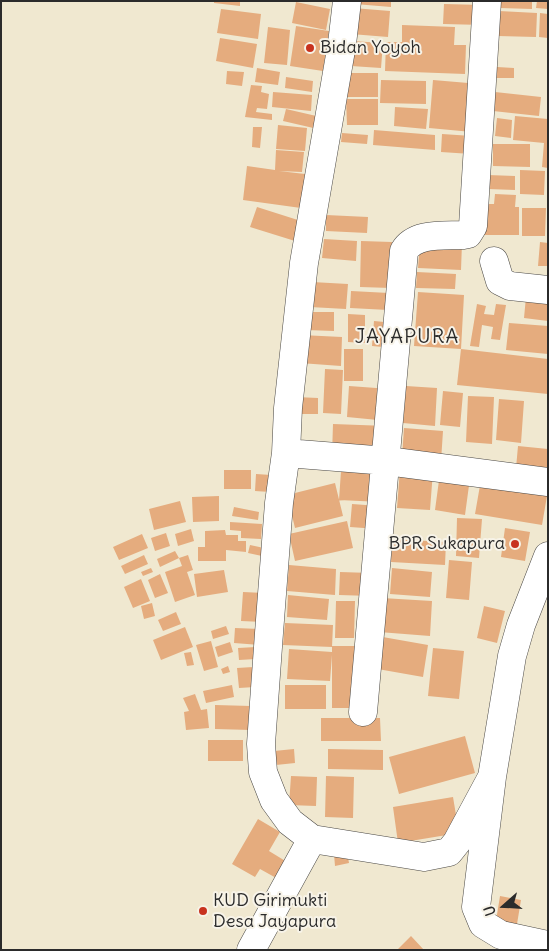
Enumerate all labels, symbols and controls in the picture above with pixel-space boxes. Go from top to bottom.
place label: Bidan Yoyoh [320,37,421,59]
marker: Bidan Yoyoh [304,42,316,54]
district label: JAYAPURA [354,325,460,349]
place label: BPR Sukapura [389,533,505,555]
marker: BPR Sukapura [509,538,521,550]
north arrow [479,881,529,931]
place label: KUD Girimukti Desa Jayapura [213,890,336,932]
text: U [480,903,500,918]
marker: KUD Girimukti Desa Jayapura [197,905,209,917]

